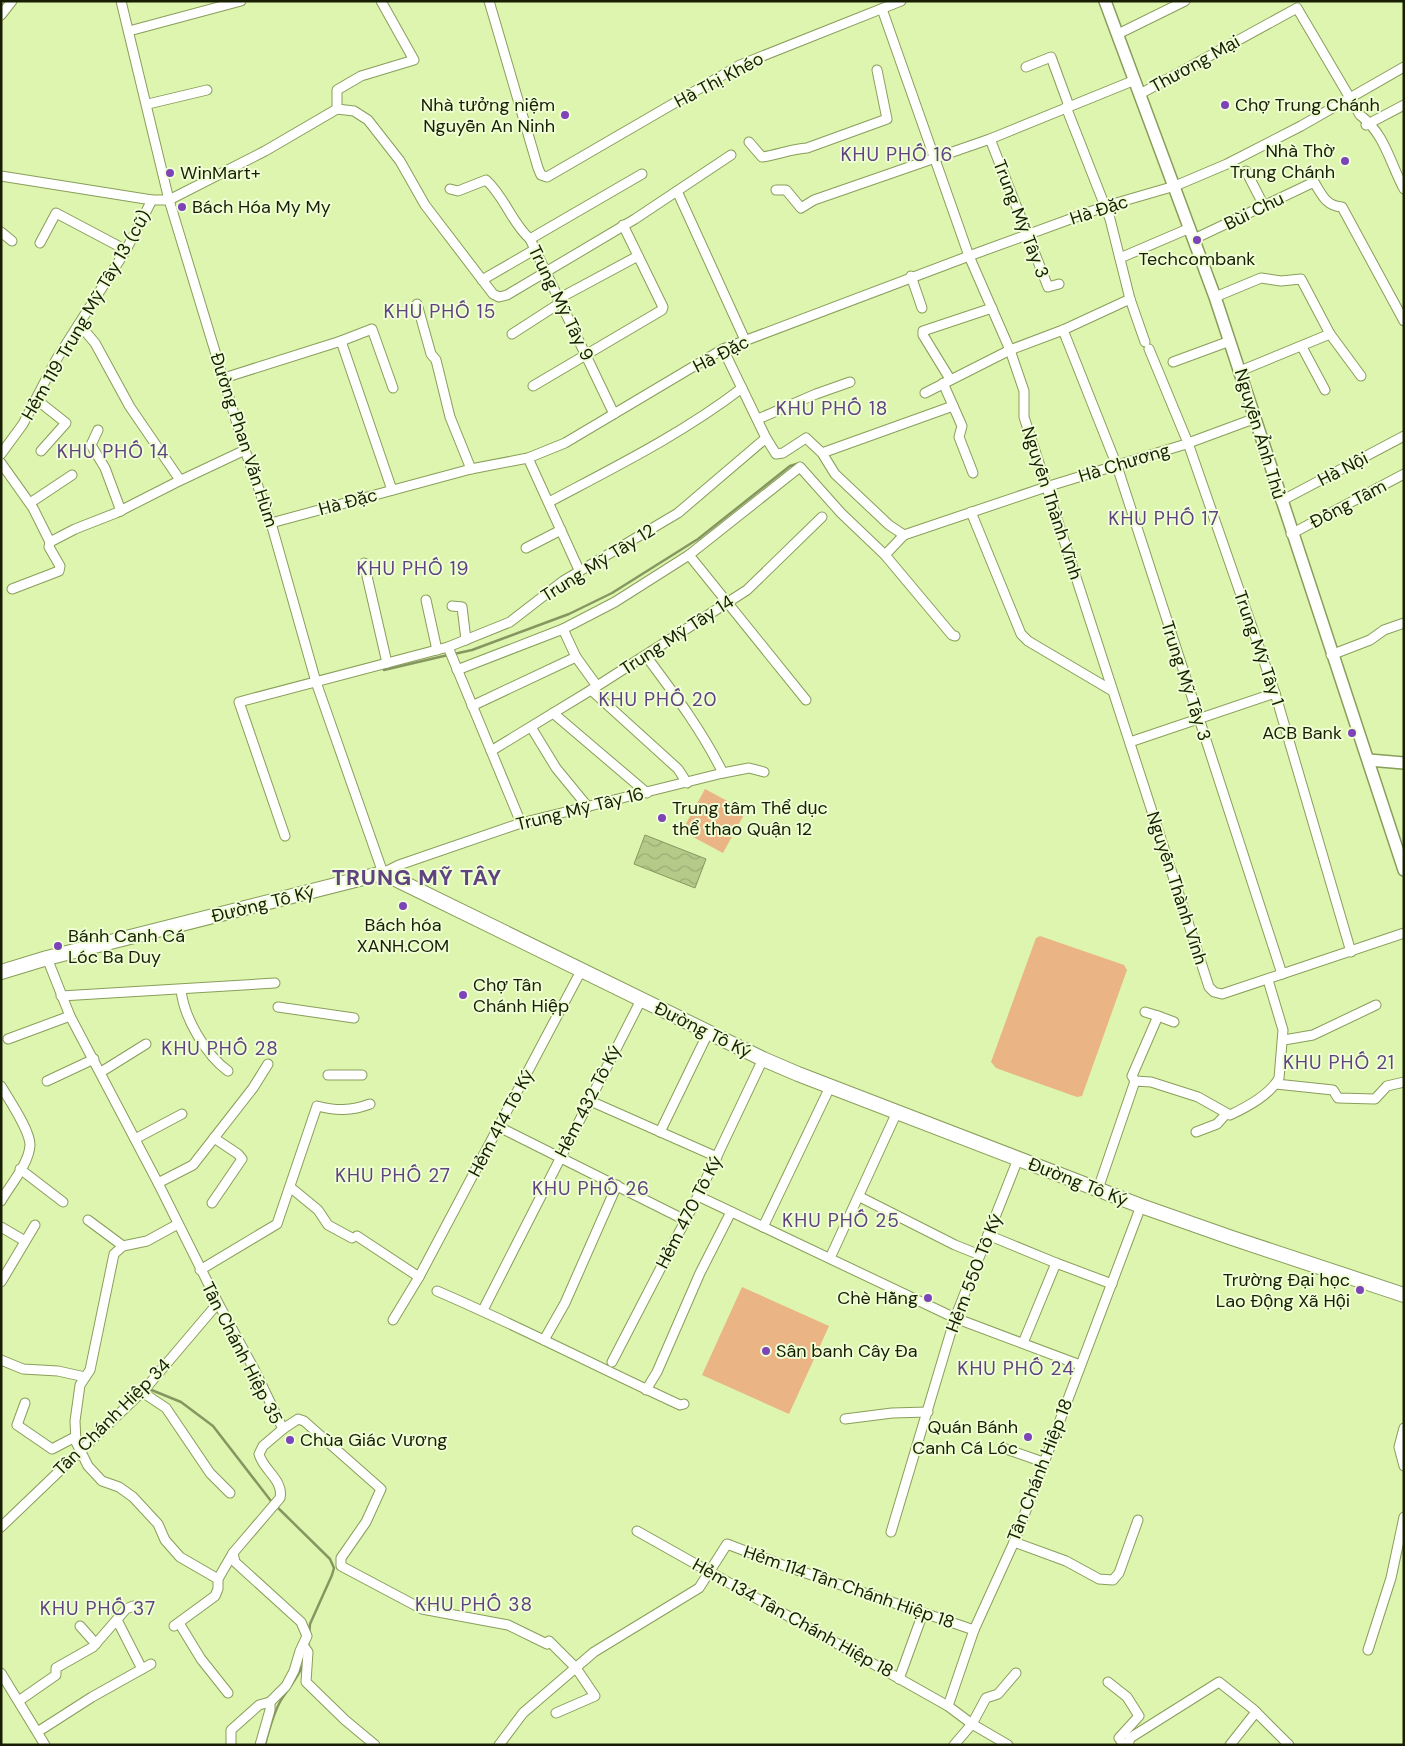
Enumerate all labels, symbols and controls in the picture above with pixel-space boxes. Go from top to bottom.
street label: Thương Mại [1146,30,1244,98]
street label: Hà Thị Khéo [670,46,768,114]
place label: Nhà tưởng niệm Nguyễn An Ninh [421,93,555,138]
place label: Chợ Trung Chánh [1235,93,1380,117]
marker: Chợ Trung Chánh [1219,99,1231,111]
marker: Nhà tưởng niệm Nguyễn An Ninh [559,109,571,121]
place label: Nhà Thờ Trung Chánh [1230,139,1335,184]
district label: KHU PHỐ 16 [840,142,954,167]
marker: Nhà Thờ Trung Chánh [1339,155,1351,167]
street label: Trung Mỹ Tây 3 [987,156,1055,282]
place label: WinMart+ [180,161,261,185]
marker: WinMart+ [164,167,176,179]
street label: Bùi Chu [1220,186,1288,236]
street label: Hà Đặc [1067,189,1131,231]
place label: Bách Hóa My My [192,195,331,219]
marker: Bách Hóa My My [176,201,188,213]
street label: Hẻm 119 Trung Mỹ Tây 13 (cũ) [16,206,156,424]
marker: Techcombank [1191,234,1203,246]
street label: Trung Mỹ Tây 9 [523,241,599,365]
place label: Techcombank [1139,247,1255,271]
district label: KHU PHỐ 15 [384,299,496,324]
street label: Hà Đặc [689,330,753,378]
street label: Đường Phan Văn Hùm [204,350,284,530]
street label: Nguyễn Ảnh Thủ [1229,366,1291,502]
district label: KHU PHỐ 18 [776,396,888,421]
street label: Nguyễn Thành Vĩnh [1016,423,1088,583]
street label: Hà Chương [1075,438,1173,488]
district label: KHU PHỐ 14 [57,439,169,464]
street label: Hà Nội [1314,446,1372,492]
street label: Đồng Tâm [1306,474,1390,534]
street label: Hà Đặc [316,483,380,521]
district label: KHU PHỐ 17 [1108,506,1220,531]
street label: Trung Mỹ Tây 12 [536,518,660,608]
district label: KHU PHỐ 19 [356,556,470,581]
street label: Trung Mỹ Tây 1 [1228,587,1290,709]
street label: Trung Mỹ Tây 14 [616,589,738,681]
street label: Trung Mỹ Tây 3 [1155,618,1217,744]
district label: KHU PHỐ 20 [598,687,718,712]
place label: ACB Bank [1262,721,1342,745]
marker: ACB Bank [1346,727,1358,739]
street label: Trung Mỹ Tây 16 [513,781,647,837]
place label: Trung tâm Thể dục thể thao Quận 12 [672,796,828,841]
street label: Nguyễn Thành Vĩnh [1141,808,1213,968]
marker: Trung tâm Thể dục thể thao Quận 12 [656,812,668,824]
district label: TRUNG MỸ TÂY [332,863,502,892]
street label: Đường Tô Ký [209,880,317,928]
marker: Bách hóa XANH.COM [397,900,409,912]
place label: Bách hóa XANH.COM [357,913,449,958]
place label: Bánh Canh Cá Lóc Ba Duy [68,924,185,969]
marker: Bánh Canh Cá Lóc Ba Duy [52,940,64,952]
place label: Chợ Tân Chánh Hiệp [473,973,569,1018]
marker: Chợ Tân Chánh Hiệp [457,989,469,1001]
street label: Đường Tô Ký [650,996,756,1064]
district label: KHU PHỐ 28 [161,1036,279,1061]
street label: Hẻm 432 Tô Ký [549,1041,627,1161]
district label: KHU PHỐ 21 [1283,1050,1395,1075]
street label: Hẻm 414 Tô Ký [462,1065,540,1181]
street label: Hẻm 470 Tô Ký [650,1151,728,1273]
street label: Đường Tô Ký [1025,1152,1131,1212]
district label: KHU PHỐ 27 [335,1163,451,1188]
district label: KHU PHỐ 26 [532,1176,650,1201]
district label: KHU PHỐ 25 [782,1208,900,1233]
street label: Hẻm 550 Tô Ký [940,1210,1008,1336]
place label: Trường Đại học Lao Động Xã Hội [1216,1268,1350,1313]
street label: Tân Chánh Hiệp 35 [196,1278,288,1428]
marker: Trường Đại học Lao Động Xã Hội [1354,1284,1366,1296]
place label: Chè Hằng [837,1286,918,1310]
marker: Chè Hằng [922,1292,934,1304]
place label: Sân banh Cây Đa [776,1339,918,1363]
marker: Sân banh Cây Đa [760,1345,772,1357]
street label: Tân Chánh Hiệp 34 [48,1353,176,1481]
district label: KHU PHỐ 24 [957,1356,1075,1381]
street label: Tân Chánh Hiệp 18 [1002,1395,1078,1545]
place label: Quán Bánh Canh Cá Lóc [912,1415,1018,1460]
place label: Chùa Giác Vương [300,1428,447,1452]
marker: Quán Bánh Canh Cá Lóc [1022,1431,1034,1443]
marker: Chùa Giác Vương [284,1434,296,1446]
street label: Hẻm 114 Tân Chánh Hiệp 18 [740,1540,958,1634]
street label: Hẻm 134 Tân Chánh Hiệp 18 [688,1553,898,1683]
district label: KHU PHỐ 38 [415,1592,533,1617]
district label: KHU PHỐ 37 [40,1596,156,1621]

